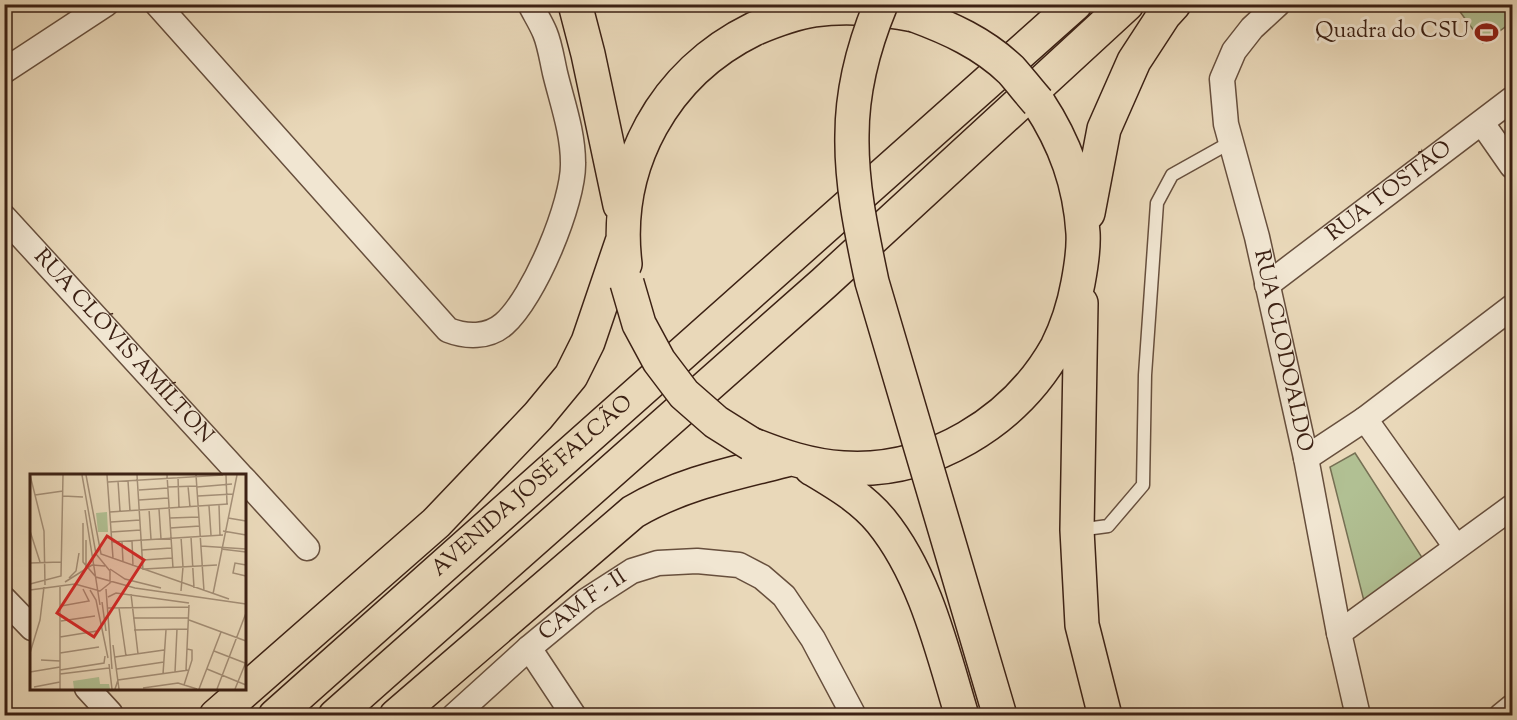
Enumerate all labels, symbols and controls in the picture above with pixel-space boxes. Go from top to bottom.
place label: Quadra do CSU [1315,16,1469,48]
sports icon: Quadra do CSU [1474,19,1500,45]
street label: RUA TOSTÃO [1320,134,1459,250]
street label: RUA CLÓVIS AMÍLTON [25,242,220,451]
street label: RUA CLODOALDO [1244,247,1320,455]
street label: AVENIDA JOSÉ FALCÃO [425,388,641,585]
inset map [30,474,246,690]
street label: CAM F - II [532,562,634,649]

